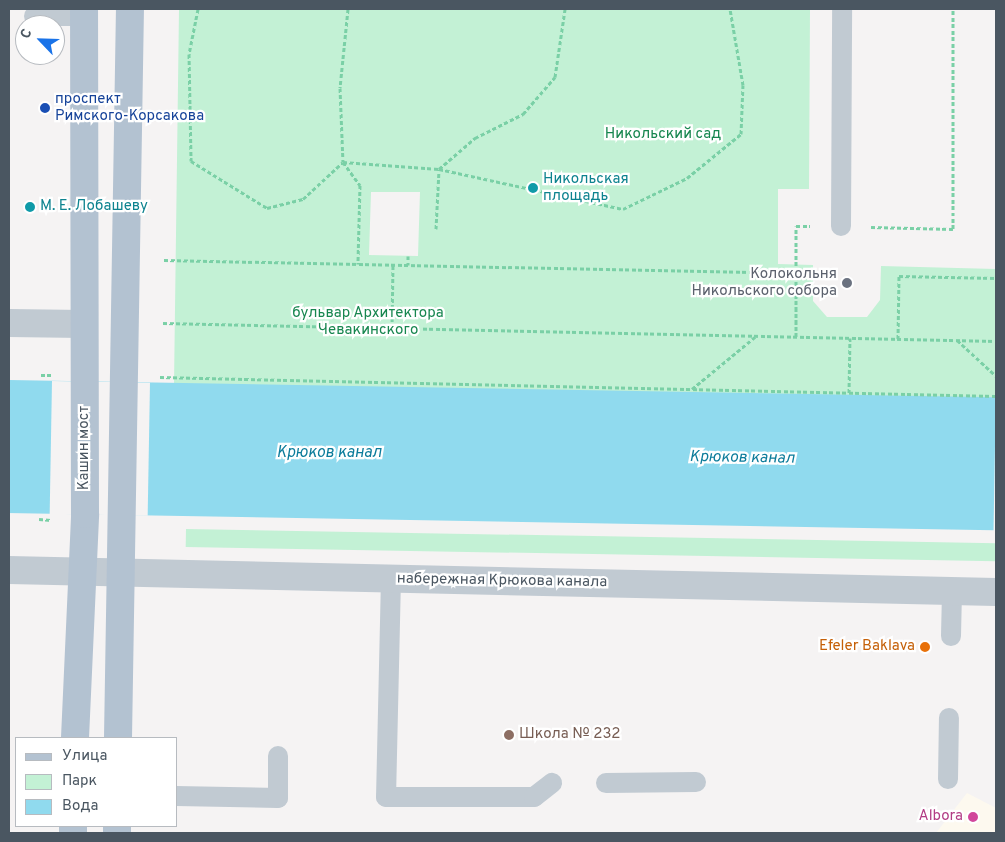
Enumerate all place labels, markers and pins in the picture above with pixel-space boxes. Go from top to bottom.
place label: проспект Римского-Корсакова [55,90,204,125]
marker: проспект Римского-Корсакова [39,102,51,114]
place label: Никольская площадь [543,170,629,205]
marker: Никольская площадь [527,182,539,194]
place label: М. Е. Лобашеву [40,198,148,216]
marker: М. Е. Лобашеву [24,201,36,213]
place label: Колокольня Никольского собора [691,265,837,300]
marker: Колокольня Никольского собора [841,277,853,289]
place label: Efeler Baklava [819,638,915,656]
marker: Efeler Baklava [919,641,931,653]
place label: Школа № 232 [519,726,620,744]
marker: Школа № 232 [503,729,515,741]
place label: Albora [918,808,963,826]
marker: Albora [967,811,979,823]

